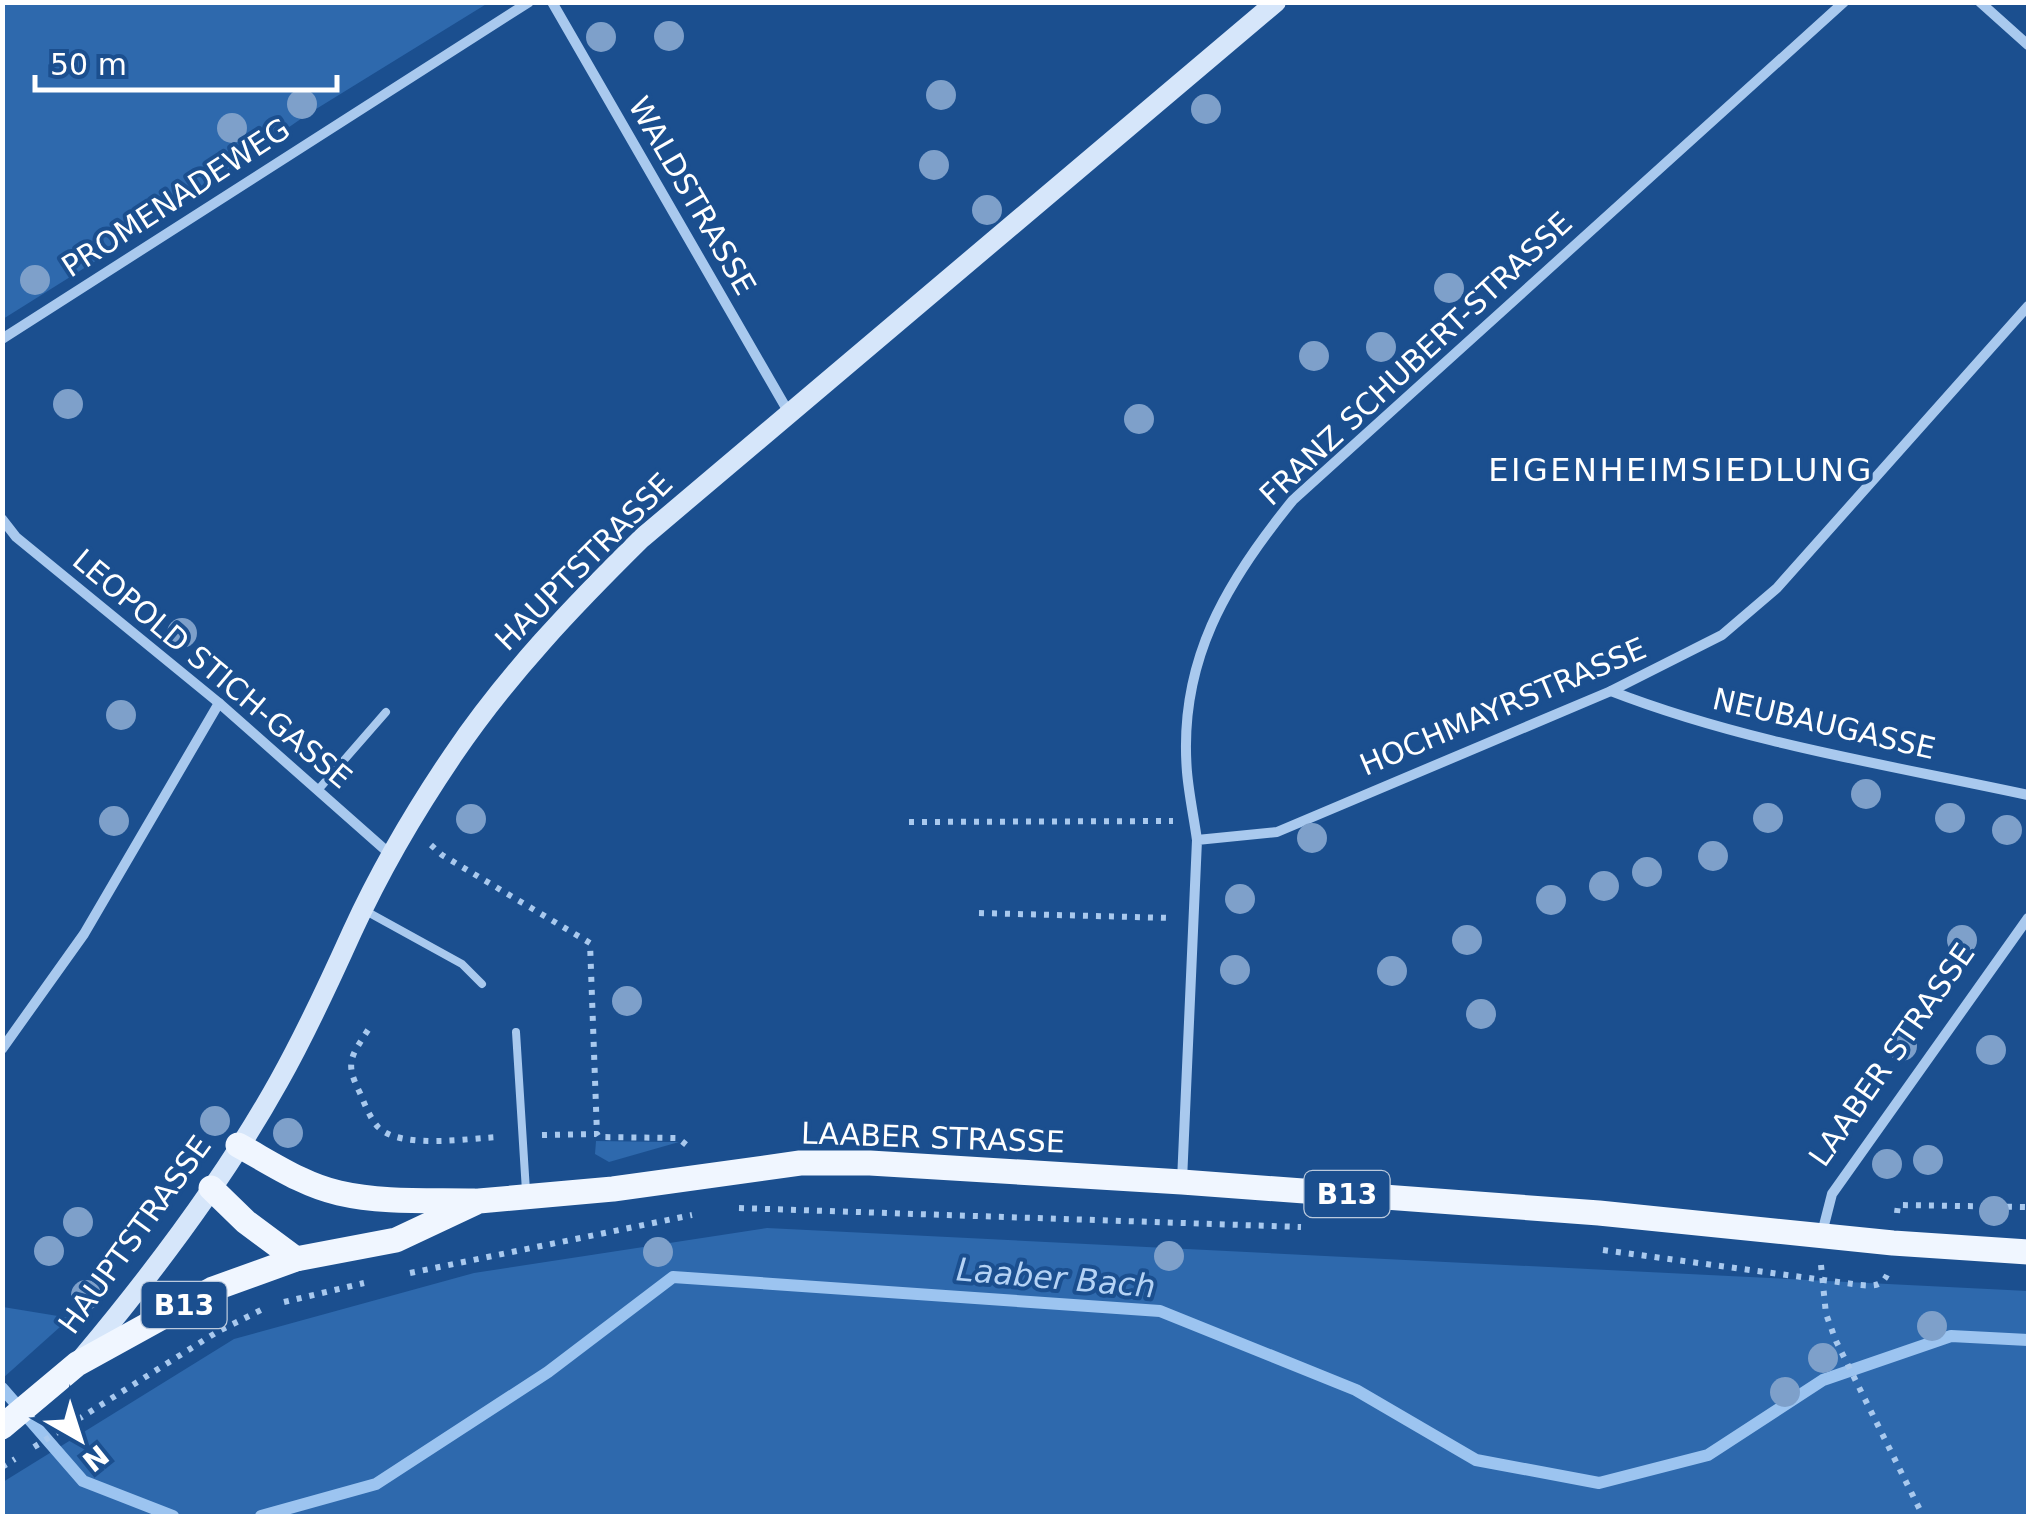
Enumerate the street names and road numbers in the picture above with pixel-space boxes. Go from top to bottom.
street label: WALDSTRASSE [622,90,763,301]
street label: PROMENADEWEG [55,111,296,284]
street label: FRANZ SCHUBERT-STRASSE [1252,205,1579,512]
street label: HAUPTSTRASSE [488,466,679,657]
street label: LEOPOLD STICH-GASSE [66,542,359,795]
street label: HOCHMAYRSTRASSE [1354,630,1651,783]
street label: NEUBAUGASSE [1709,681,1939,766]
street label: LAABER STRASSE [1802,937,1982,1173]
street label: LAABER STRASSE [801,1115,1065,1160]
street label: HAUPTSTRASSE [51,1129,218,1340]
road number: B13 [1304,1171,1390,1217]
road number: B13 [142,1282,226,1328]

